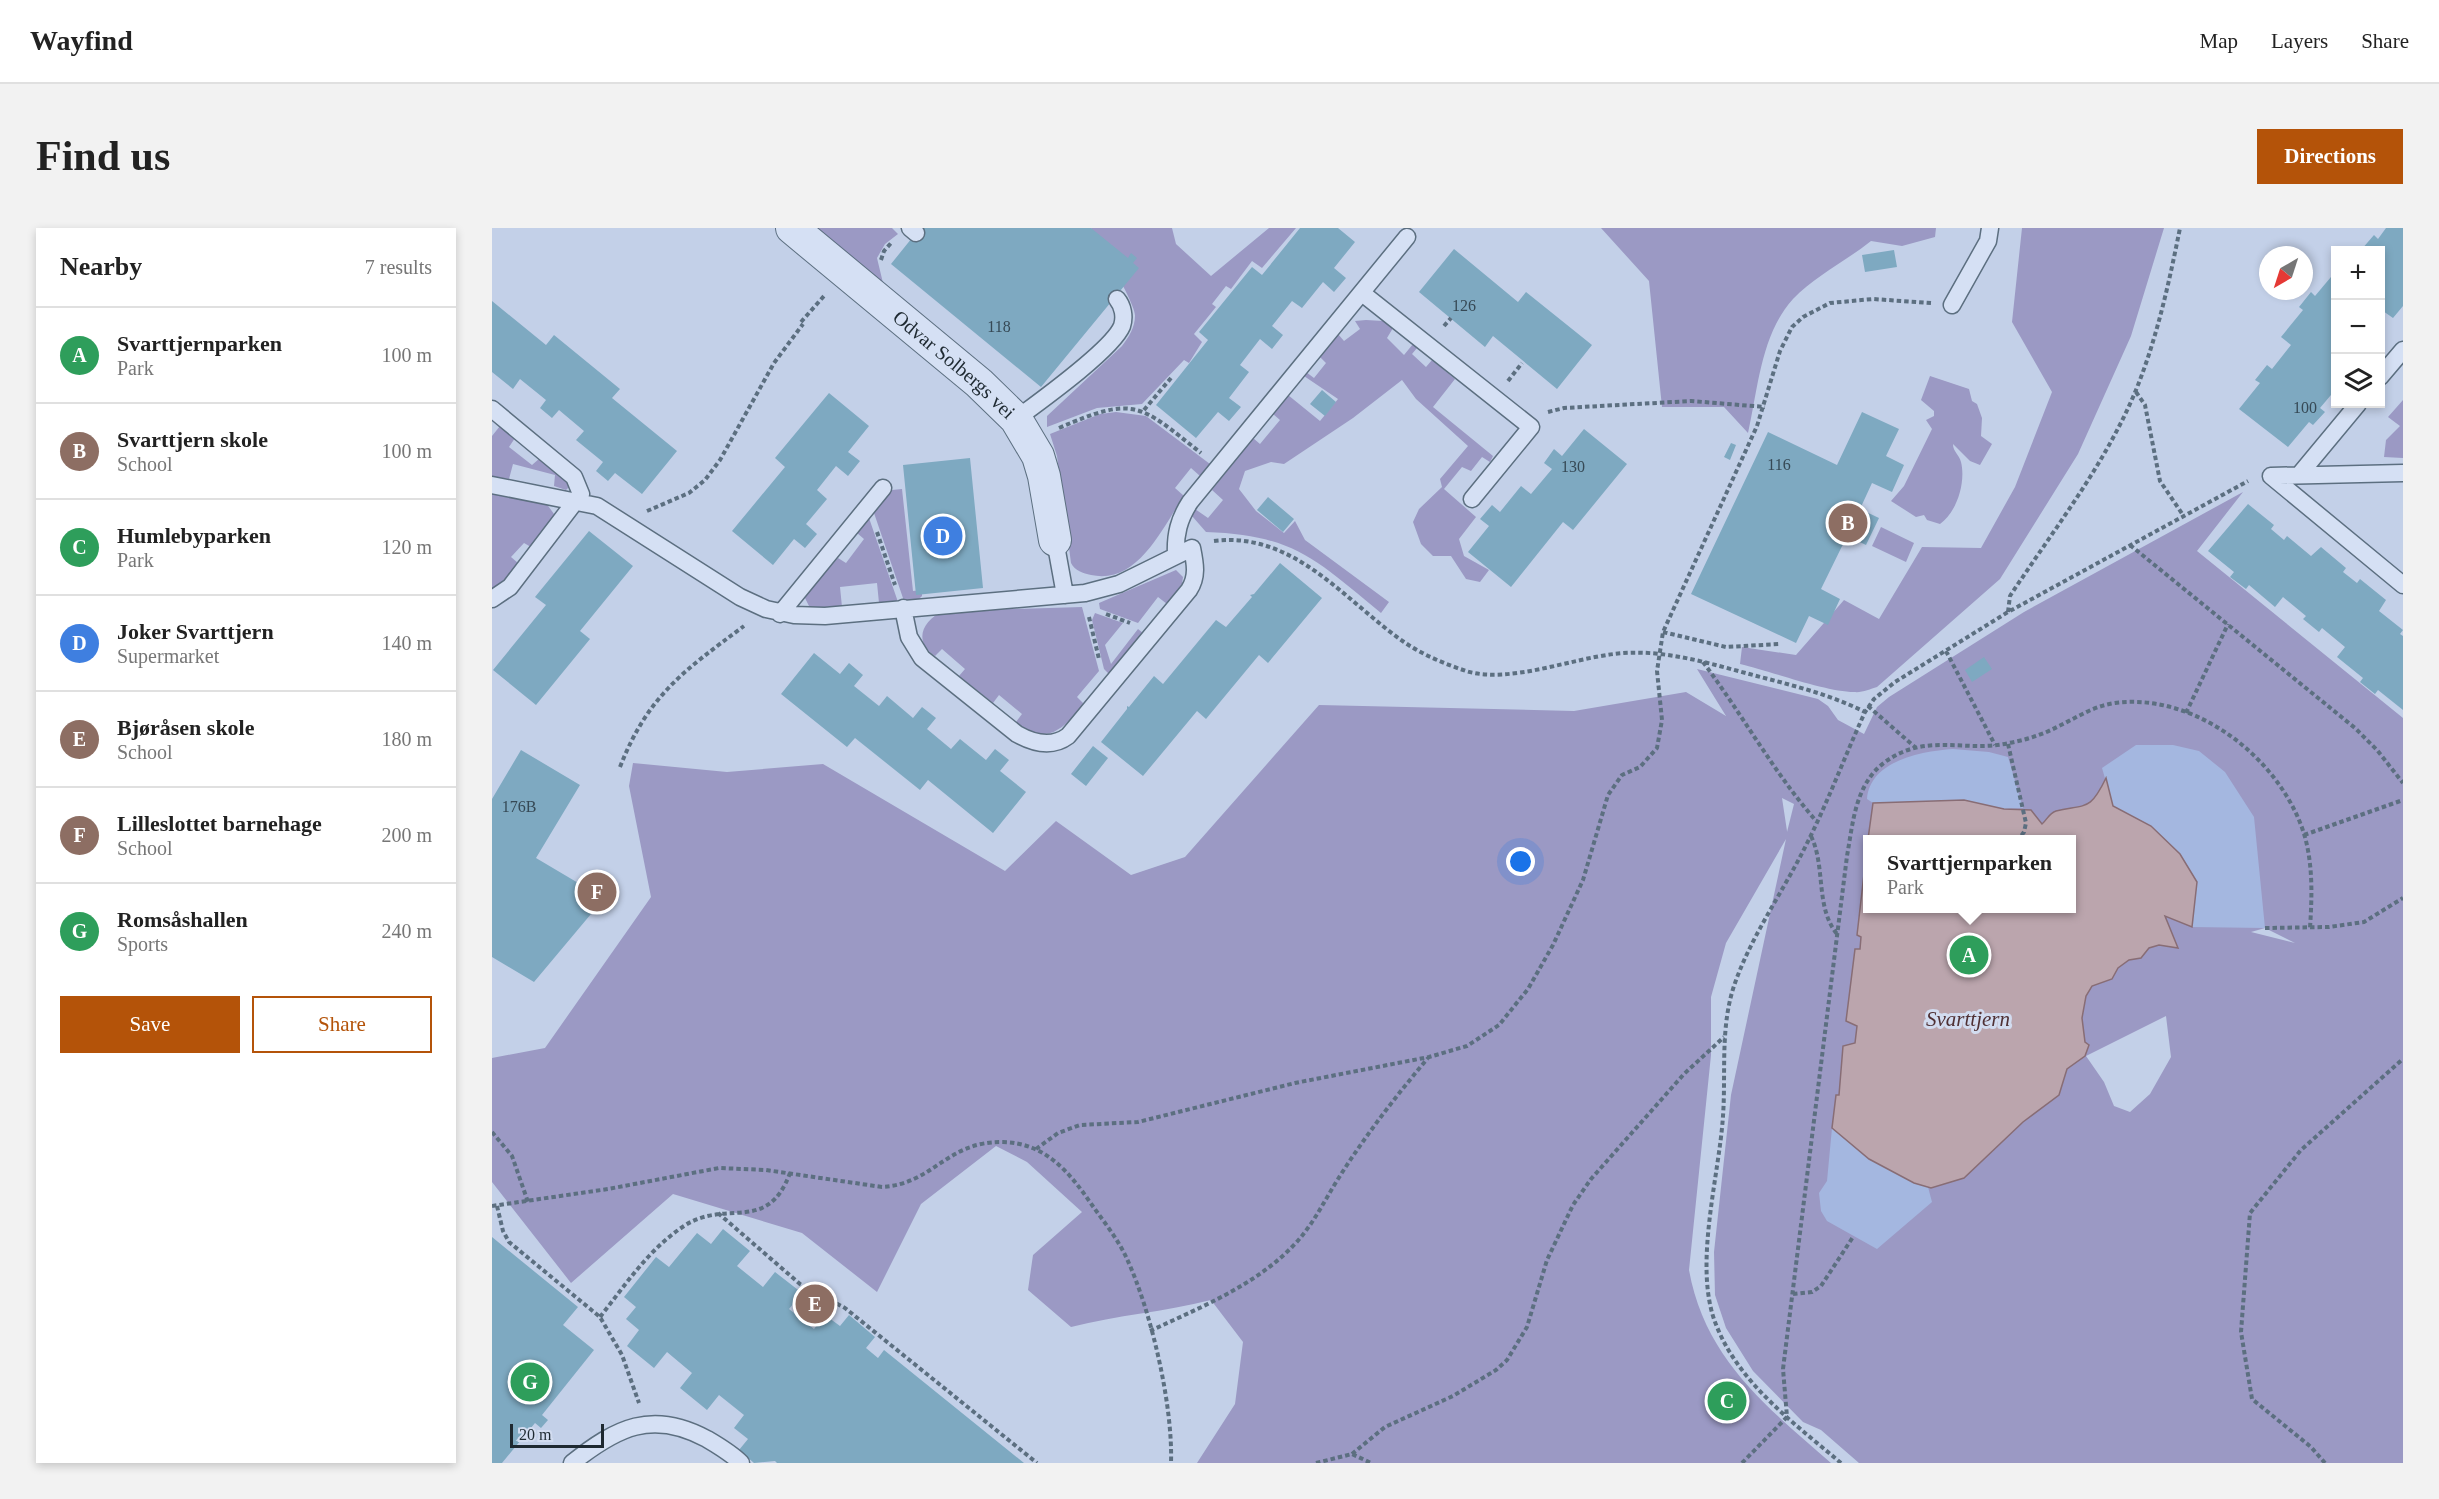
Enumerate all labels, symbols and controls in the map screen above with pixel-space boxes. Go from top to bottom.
text: Wayfind [30,25,133,56]
text: Map [2200,29,2238,53]
text: Layers [2271,29,2328,53]
text: Share [2361,29,2409,53]
button: Directions [2257,129,2403,184]
text: Find us [36,133,170,179]
north arrow [2259,246,2313,300]
map controls [2331,246,2385,408]
button: + [2331,246,2385,300]
text: Nearby [60,252,142,281]
text: 7 results [365,256,432,278]
house number: 126 [1452,297,1476,314]
button: − [2331,300,2385,354]
street label: Odvar Solbergs vei [889,306,1020,423]
house number: 118 [987,318,1011,335]
text: Svarttjernparken [117,331,282,356]
text: A [72,344,87,366]
text: 100 m [381,344,432,366]
button: layers [2331,354,2385,408]
text: Park [117,357,154,379]
house number: 100 [2293,399,2317,416]
text: Svarttjern skole [117,427,268,452]
text: B [73,440,86,462]
text: 100 m [381,440,432,462]
text: School [117,453,173,475]
house number: 116 [1767,456,1791,473]
house number: 130 [1561,458,1585,475]
pin: B [1828,500,1868,546]
pin: D [924,514,962,558]
text: Humlebyparken [117,523,271,548]
text: C [72,536,87,558]
text: 120 m [381,536,432,558]
text: Park [117,549,154,571]
text: Joker Svarttjern [117,619,274,644]
text: D [72,632,87,654]
text: 140 m [381,632,432,654]
text: Supermarket [117,645,219,667]
text: Bjøråsen skole [117,715,255,740]
text: E [73,728,86,750]
text: 180 m [381,728,432,750]
text: School [117,741,173,763]
house number: 176B [502,798,536,815]
text: Lilleslottet barnehage [117,811,322,836]
text: F [73,824,86,846]
text: 200 m [381,824,432,846]
popup [1863,835,2076,913]
text: School [117,837,173,859]
your location [1506,847,1535,876]
text: Svarttjernparken [1887,850,2052,875]
pin: F [578,870,616,914]
text: Park [1887,876,1924,898]
text: Romsåshallen [117,907,248,932]
text: G [72,920,87,942]
text: 240 m [381,920,432,942]
pin: A [1950,932,1988,978]
text: Sports [117,933,168,955]
button: Save [60,996,240,1053]
button: Share [252,996,432,1053]
water label: Svarttjern [1926,1007,2010,1031]
pin: E [796,1282,834,1326]
pin: G [510,1360,549,1404]
pin: C [1708,1378,1746,1424]
scale bar [510,1421,604,1448]
text: 20 m [519,1426,551,1443]

